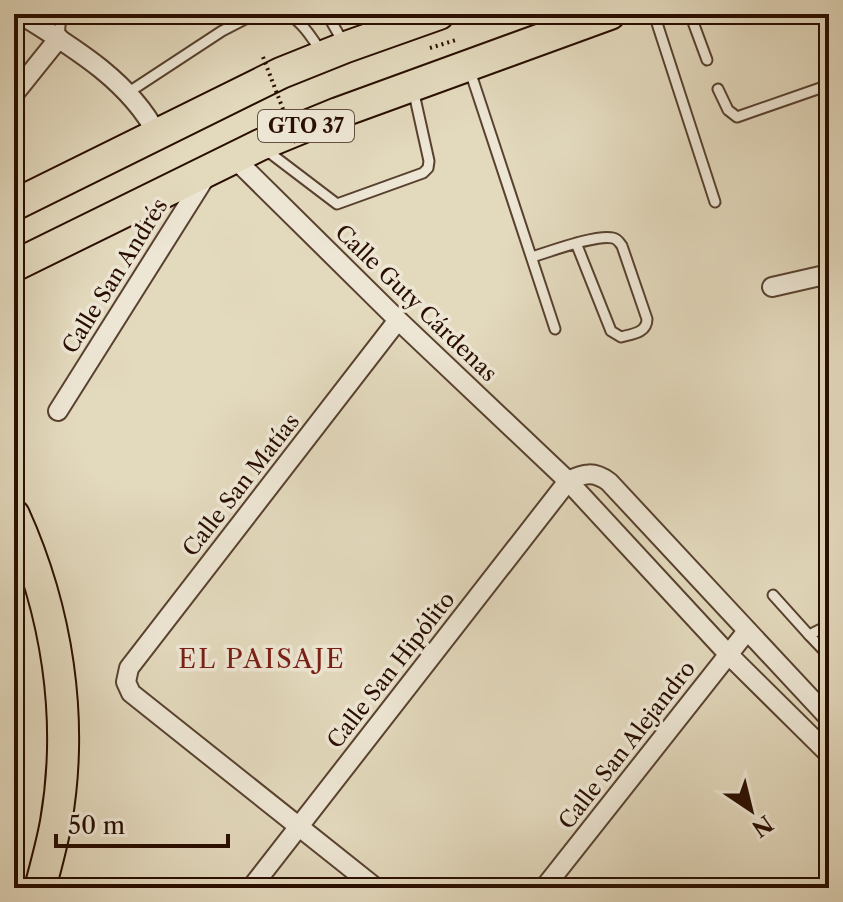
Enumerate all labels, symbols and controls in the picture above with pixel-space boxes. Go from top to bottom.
road number: GTO 37 [258,110,354,142]
street label: Calle San Andrés [56,194,174,358]
street label: Calle Guty Cárdenas [329,219,503,387]
street label: Calle San Matías [177,408,305,562]
street label: Calle San Hipólito [321,586,461,754]
district label: EL PAISAJE [178,643,346,675]
street label: Calle San Alejandro [553,656,701,834]
north arrow [711,770,791,850]
scale bar [56,798,228,848]
text: N [747,809,778,843]
text: 50 m [68,811,125,840]

